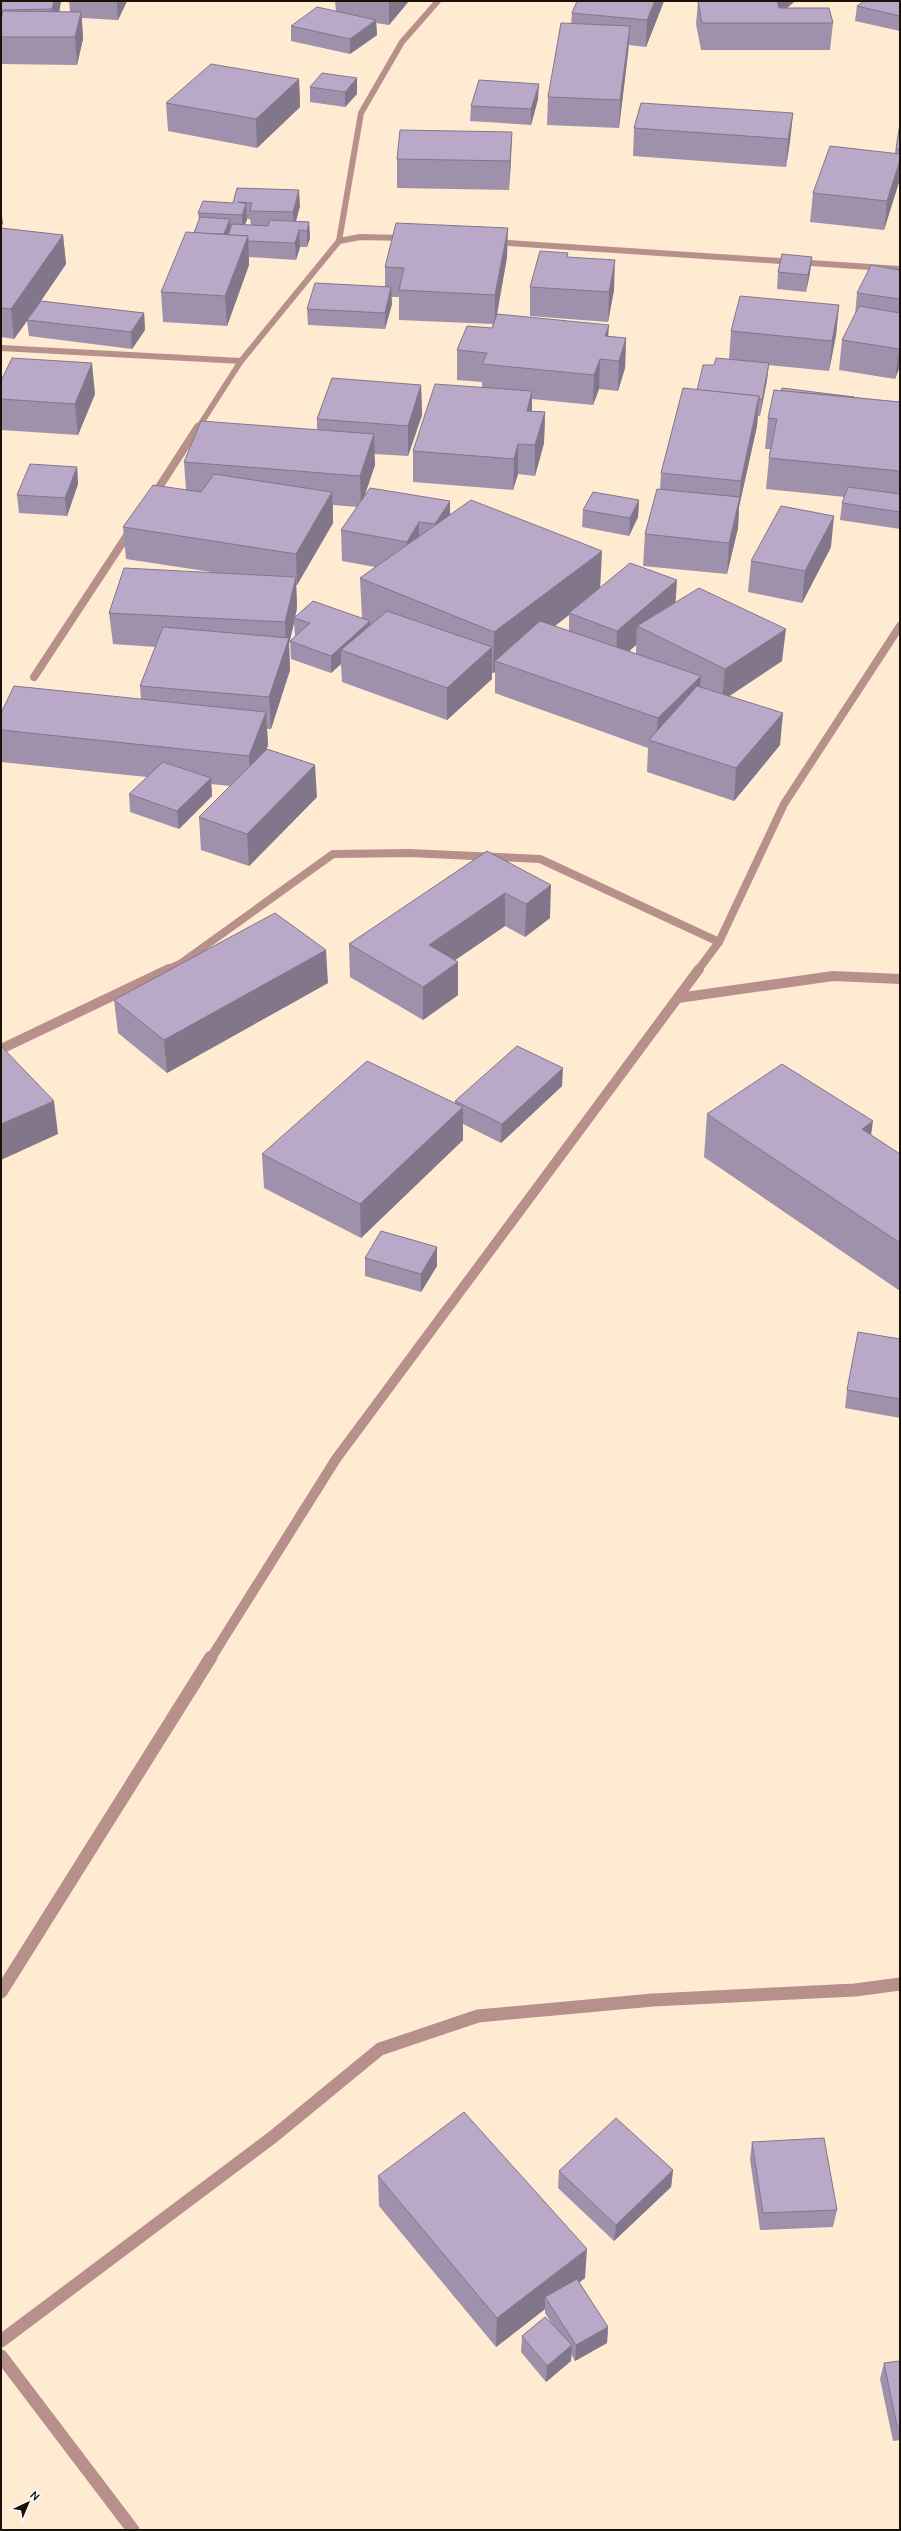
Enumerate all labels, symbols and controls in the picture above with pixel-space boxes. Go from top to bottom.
north arrow [8,2483,48,2523]
text: N [28,2489,42,2503]

